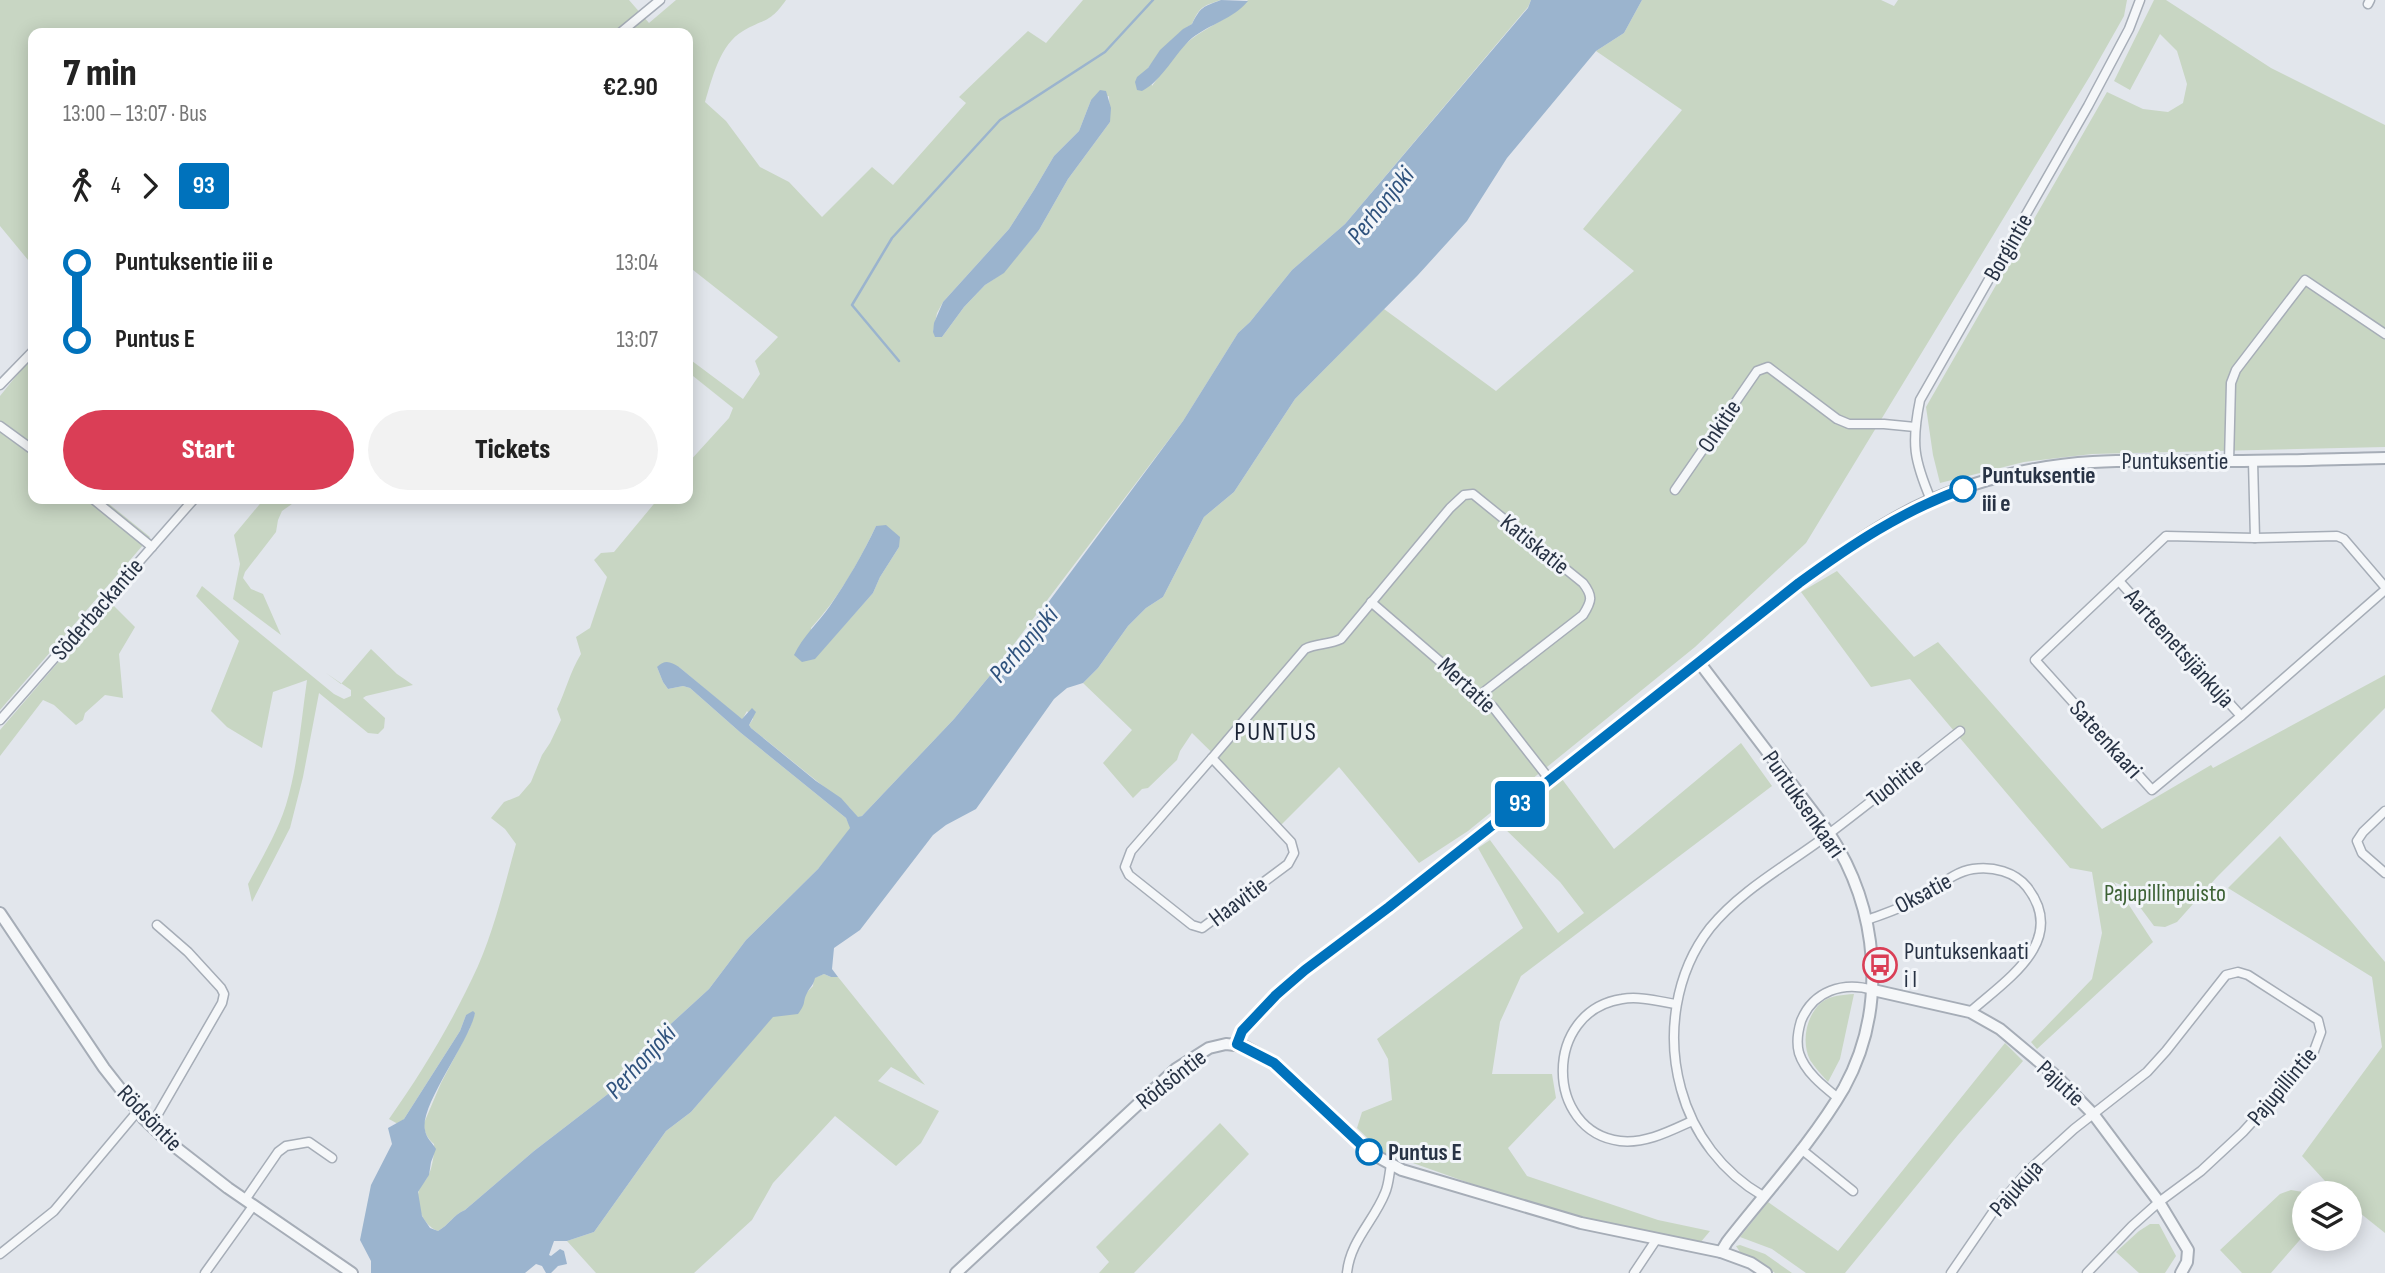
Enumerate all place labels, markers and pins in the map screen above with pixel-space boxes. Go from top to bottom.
place label: Puntuksentie iii e [1982,461,2096,518]
marker: Puntuksentie iii e [1950,476,1976,502]
place label: Puntuksenkaati i I [1904,937,2029,994]
bus stop icon: Puntuksenkaati i I [1861,946,1899,984]
place label: Puntus E [1388,1138,1462,1167]
marker: Puntus E [1356,1139,1382,1165]

